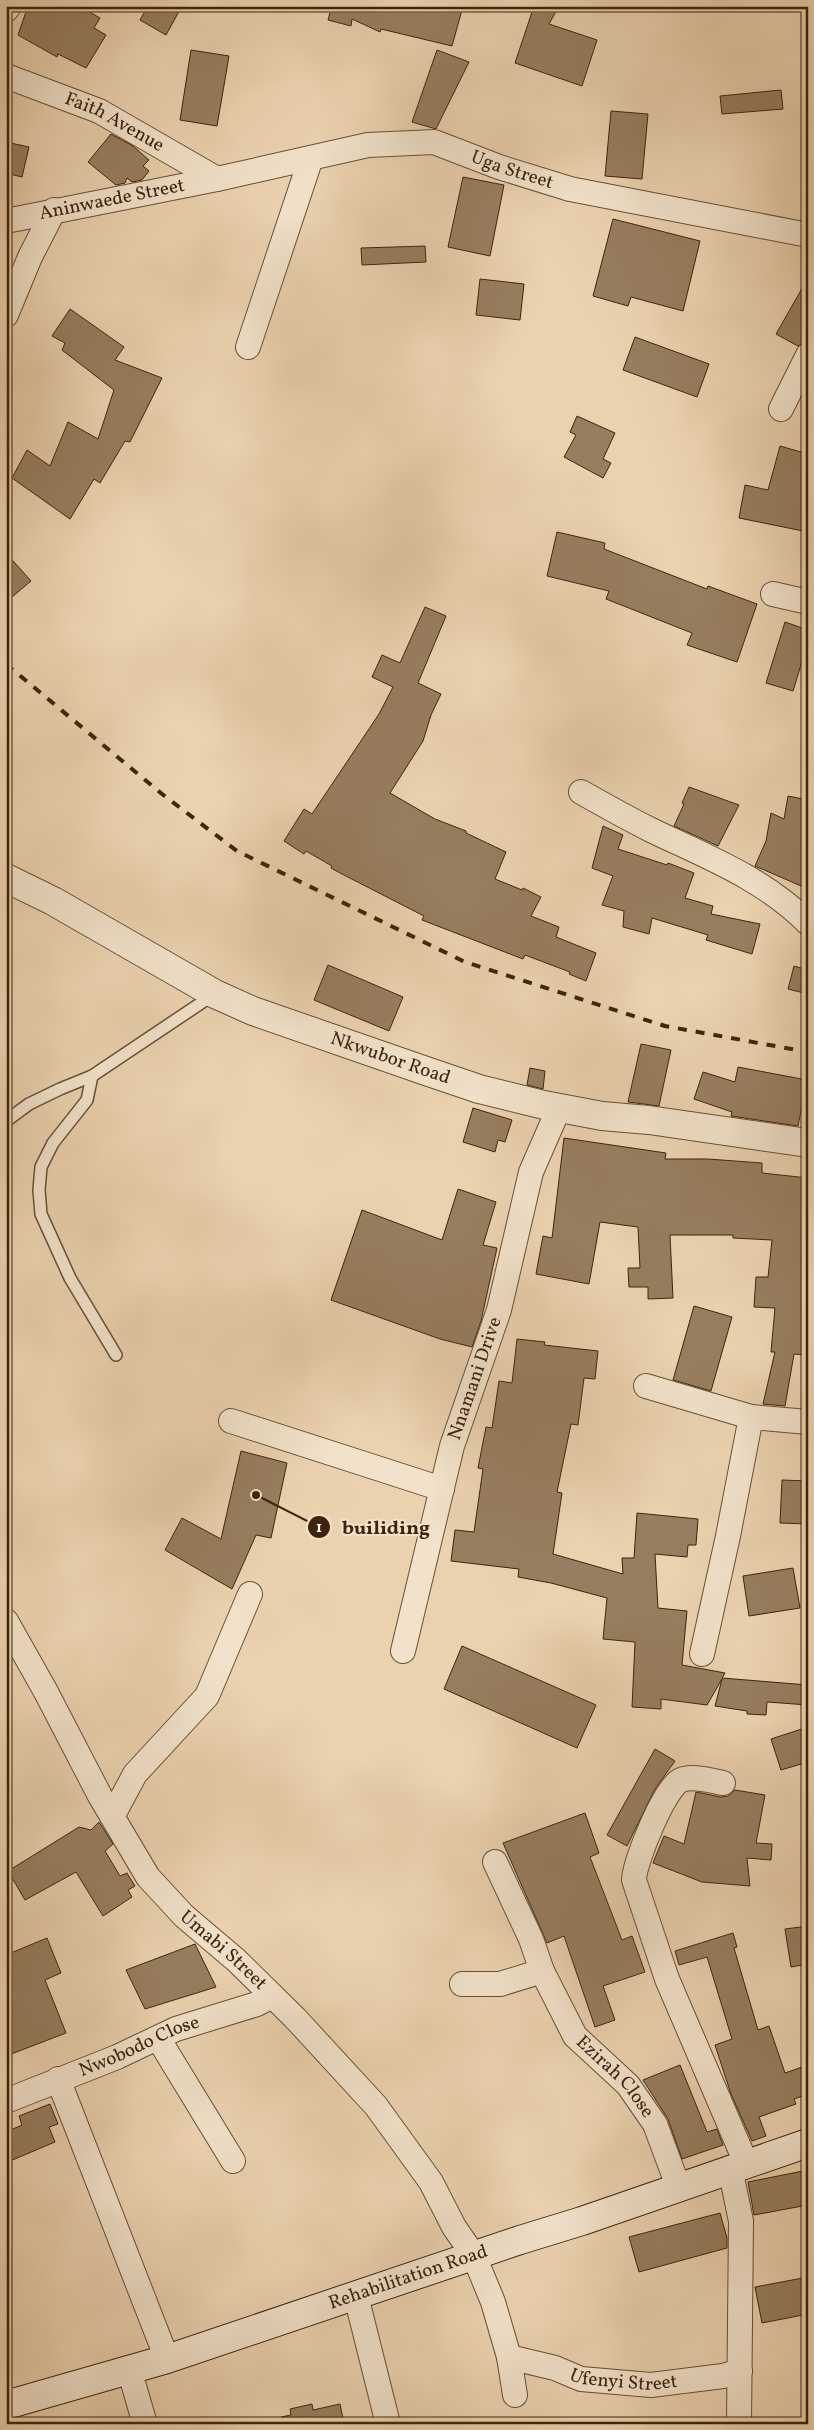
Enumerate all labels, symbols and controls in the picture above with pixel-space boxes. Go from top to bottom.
street label: Faith Avenue [61,86,169,159]
street label: Uga Street [467,144,557,196]
street label: Aninwaede Street [37,173,187,227]
street label: Nkwubor Road [327,1026,454,1091]
street label: Nnamani Drive [442,1314,509,1444]
callout: builiding [307,1510,440,1545]
text: builiding [342,1515,430,1543]
text: 1 [316,1518,322,1539]
street label: Umabi Street [174,1905,273,1996]
street label: Nwobodo Close [75,2010,203,2084]
street label: Ezirah Close [570,2030,660,2123]
street label: Rehabilitation Road [325,2239,491,2317]
street label: Ufenyi Street [565,2362,679,2398]

